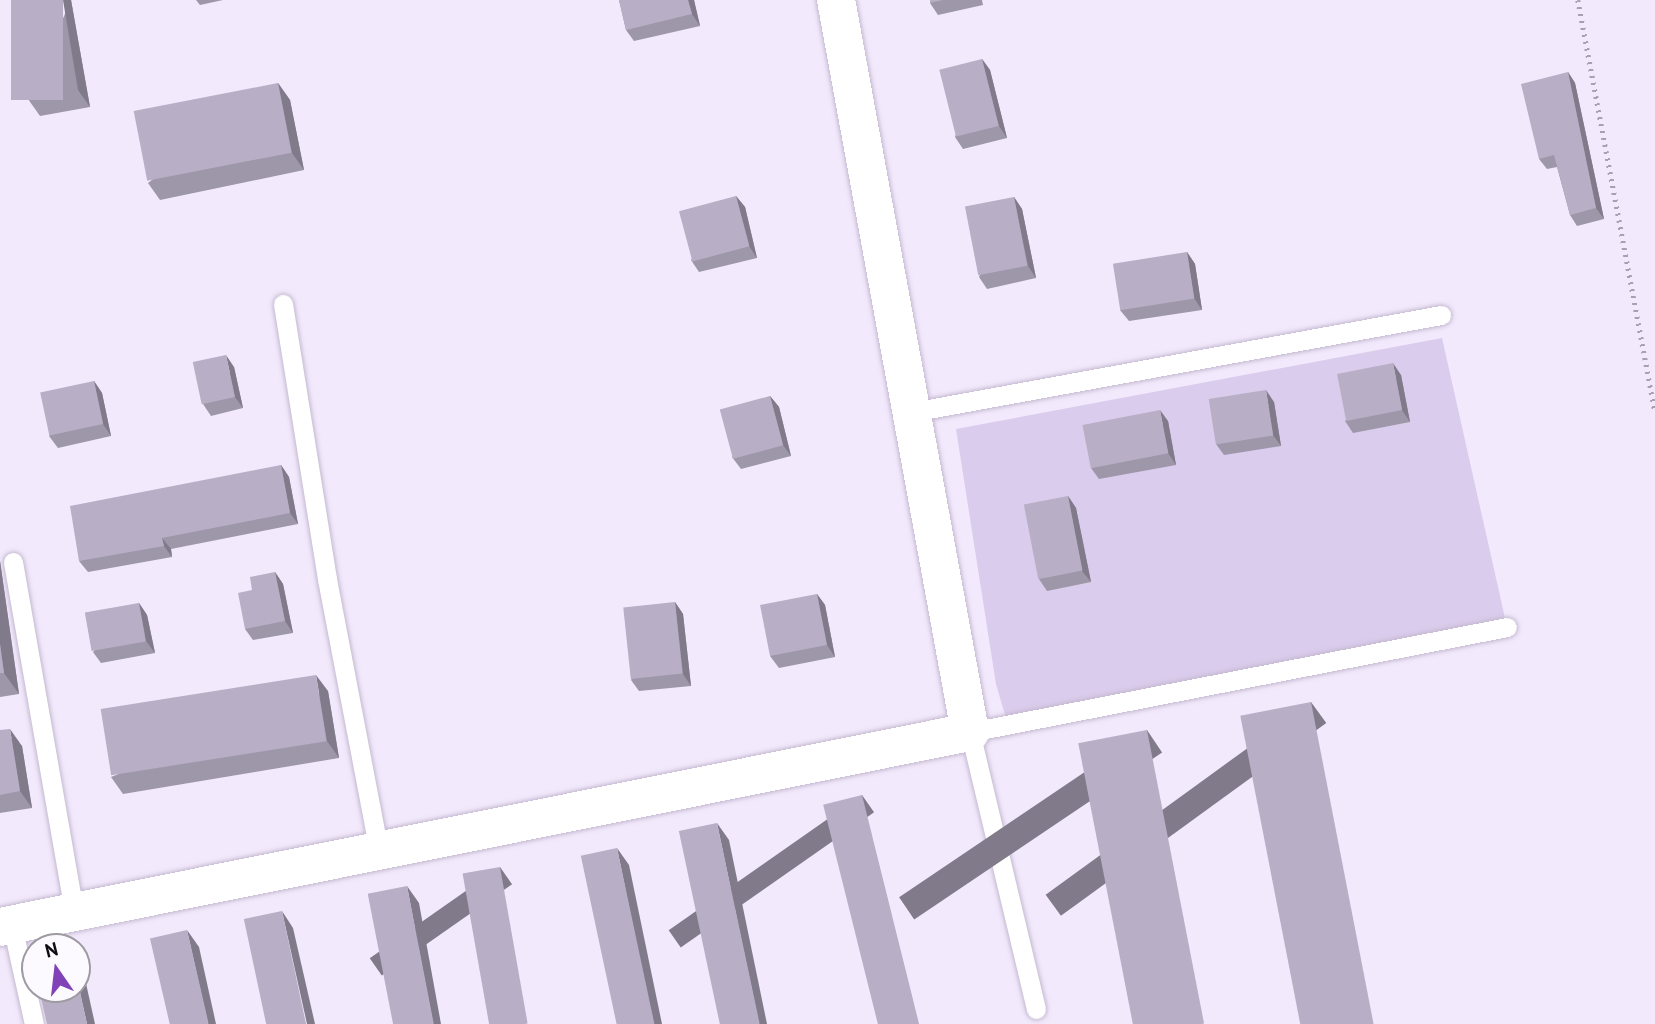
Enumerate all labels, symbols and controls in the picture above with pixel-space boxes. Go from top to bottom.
north arrow [21,933,91,1003]
text: N [42,936,60,963]

